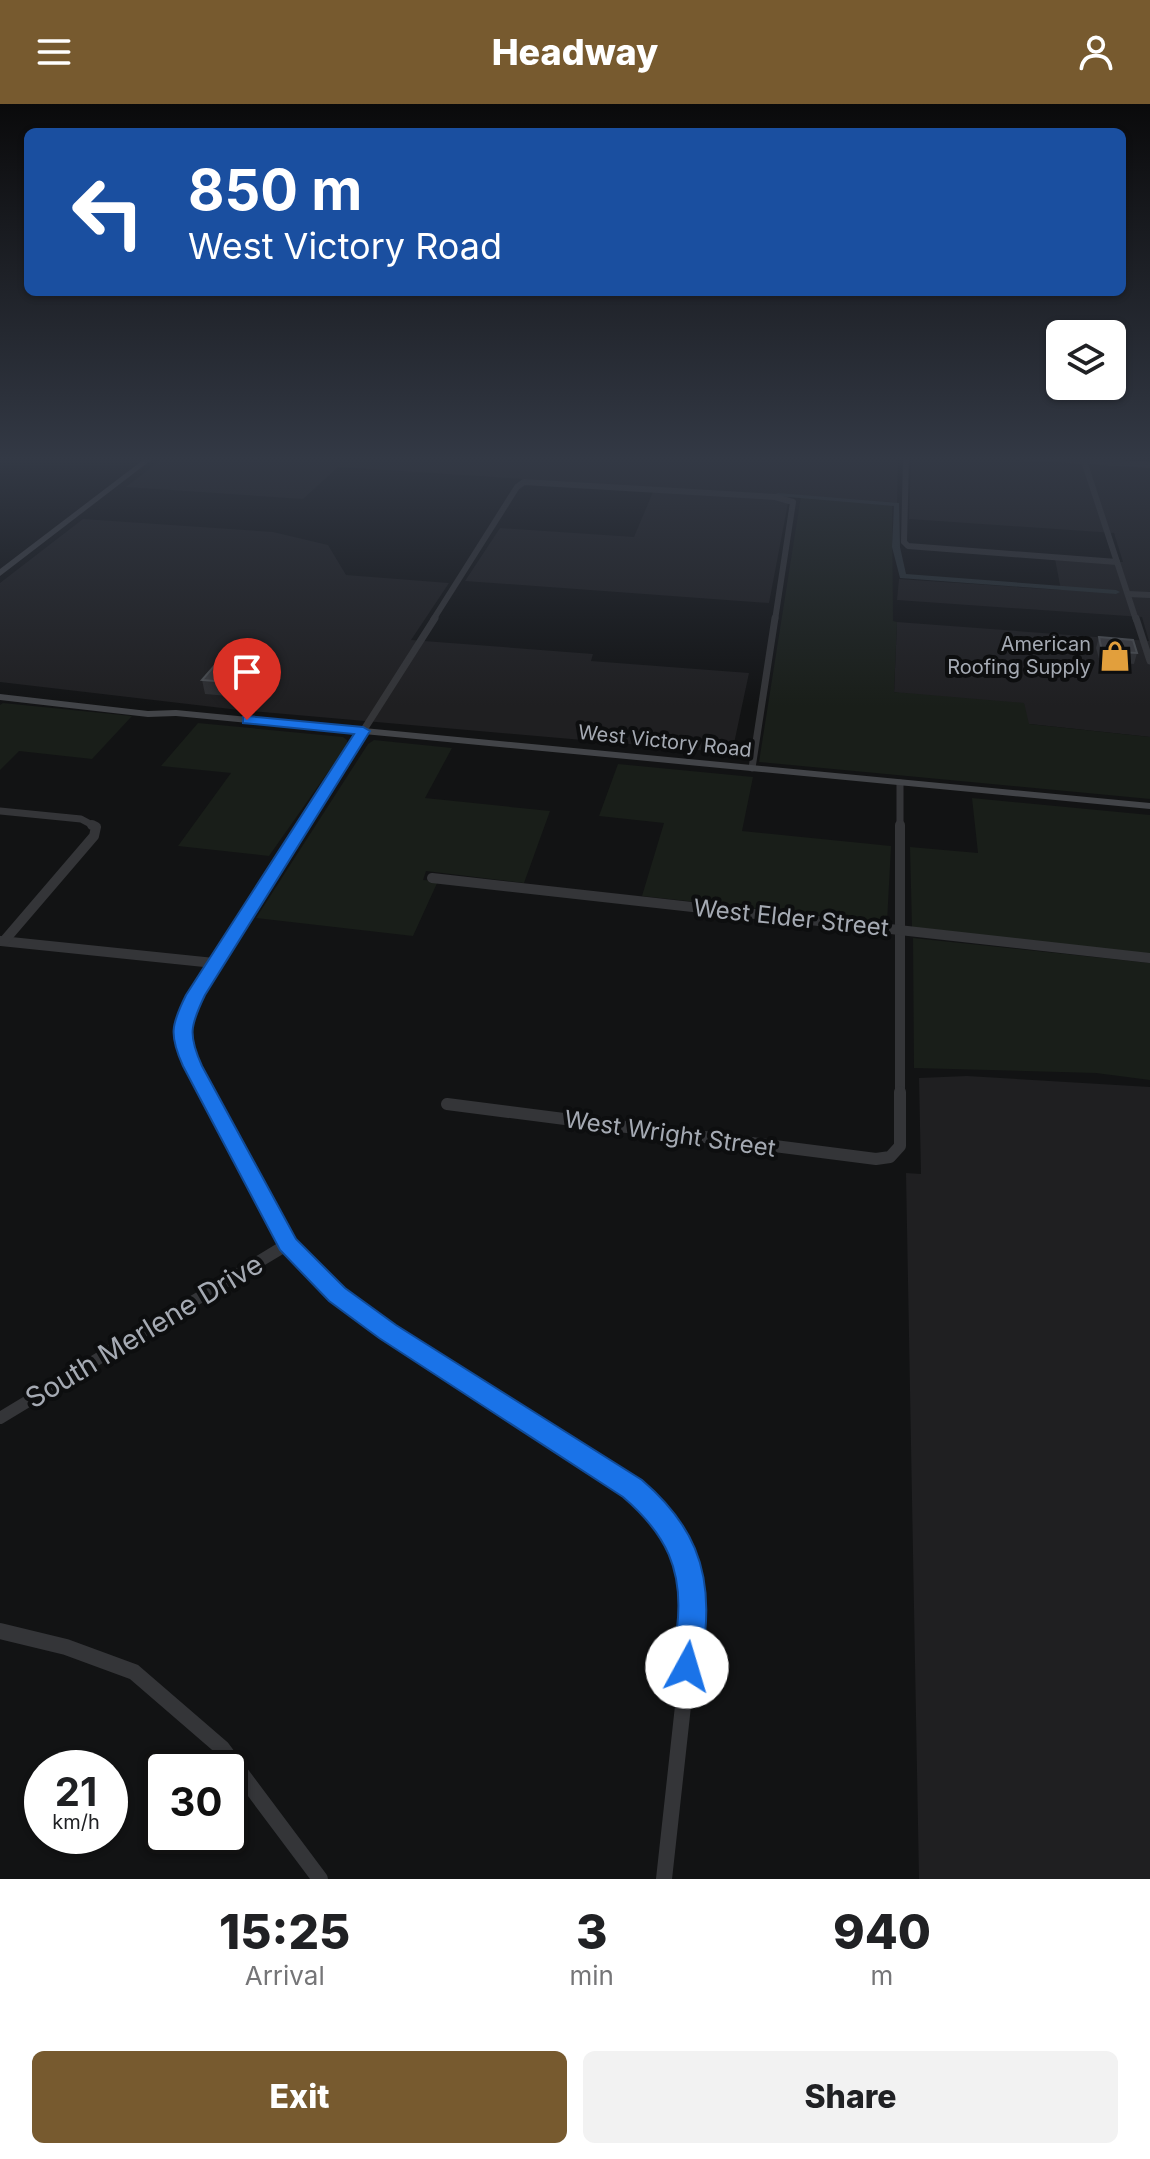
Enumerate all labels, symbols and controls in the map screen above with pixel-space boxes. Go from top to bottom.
icon: menu [32,30,76,74]
text: Headway [492,30,658,74]
icon: person [1074,30,1118,74]
text: 850 m [188,156,362,224]
icon: left [56,160,160,264]
text: West Victory Road [188,224,502,268]
map controls [1046,320,1126,400]
button: layers [1046,320,1126,400]
place label: American Roofing Supply [947,632,1091,679]
pin [213,638,281,720]
shop icon: American Roofing Supply [1098,639,1132,673]
icon: arrive [225,650,269,694]
street label: West Victory Road [577,720,753,762]
street label: West Elder Street [692,893,890,942]
street label: West Wright Street [563,1104,778,1163]
street label: South Merlene Drive [19,1247,269,1415]
position arrow [645,1625,729,1709]
speed limit sign: 30 [144,1750,248,1854]
text: 21 [55,1767,97,1816]
text: km/h [52,1810,100,1834]
text: 15:25 [219,1902,350,1961]
text: 3 [576,1902,607,1961]
text: 940 [833,1902,931,1961]
text: Arrival [245,1960,325,1991]
text: min [569,1960,614,1991]
text: m [871,1960,893,1991]
button: Exit [32,2051,567,2143]
button: Share [583,2051,1118,2143]

